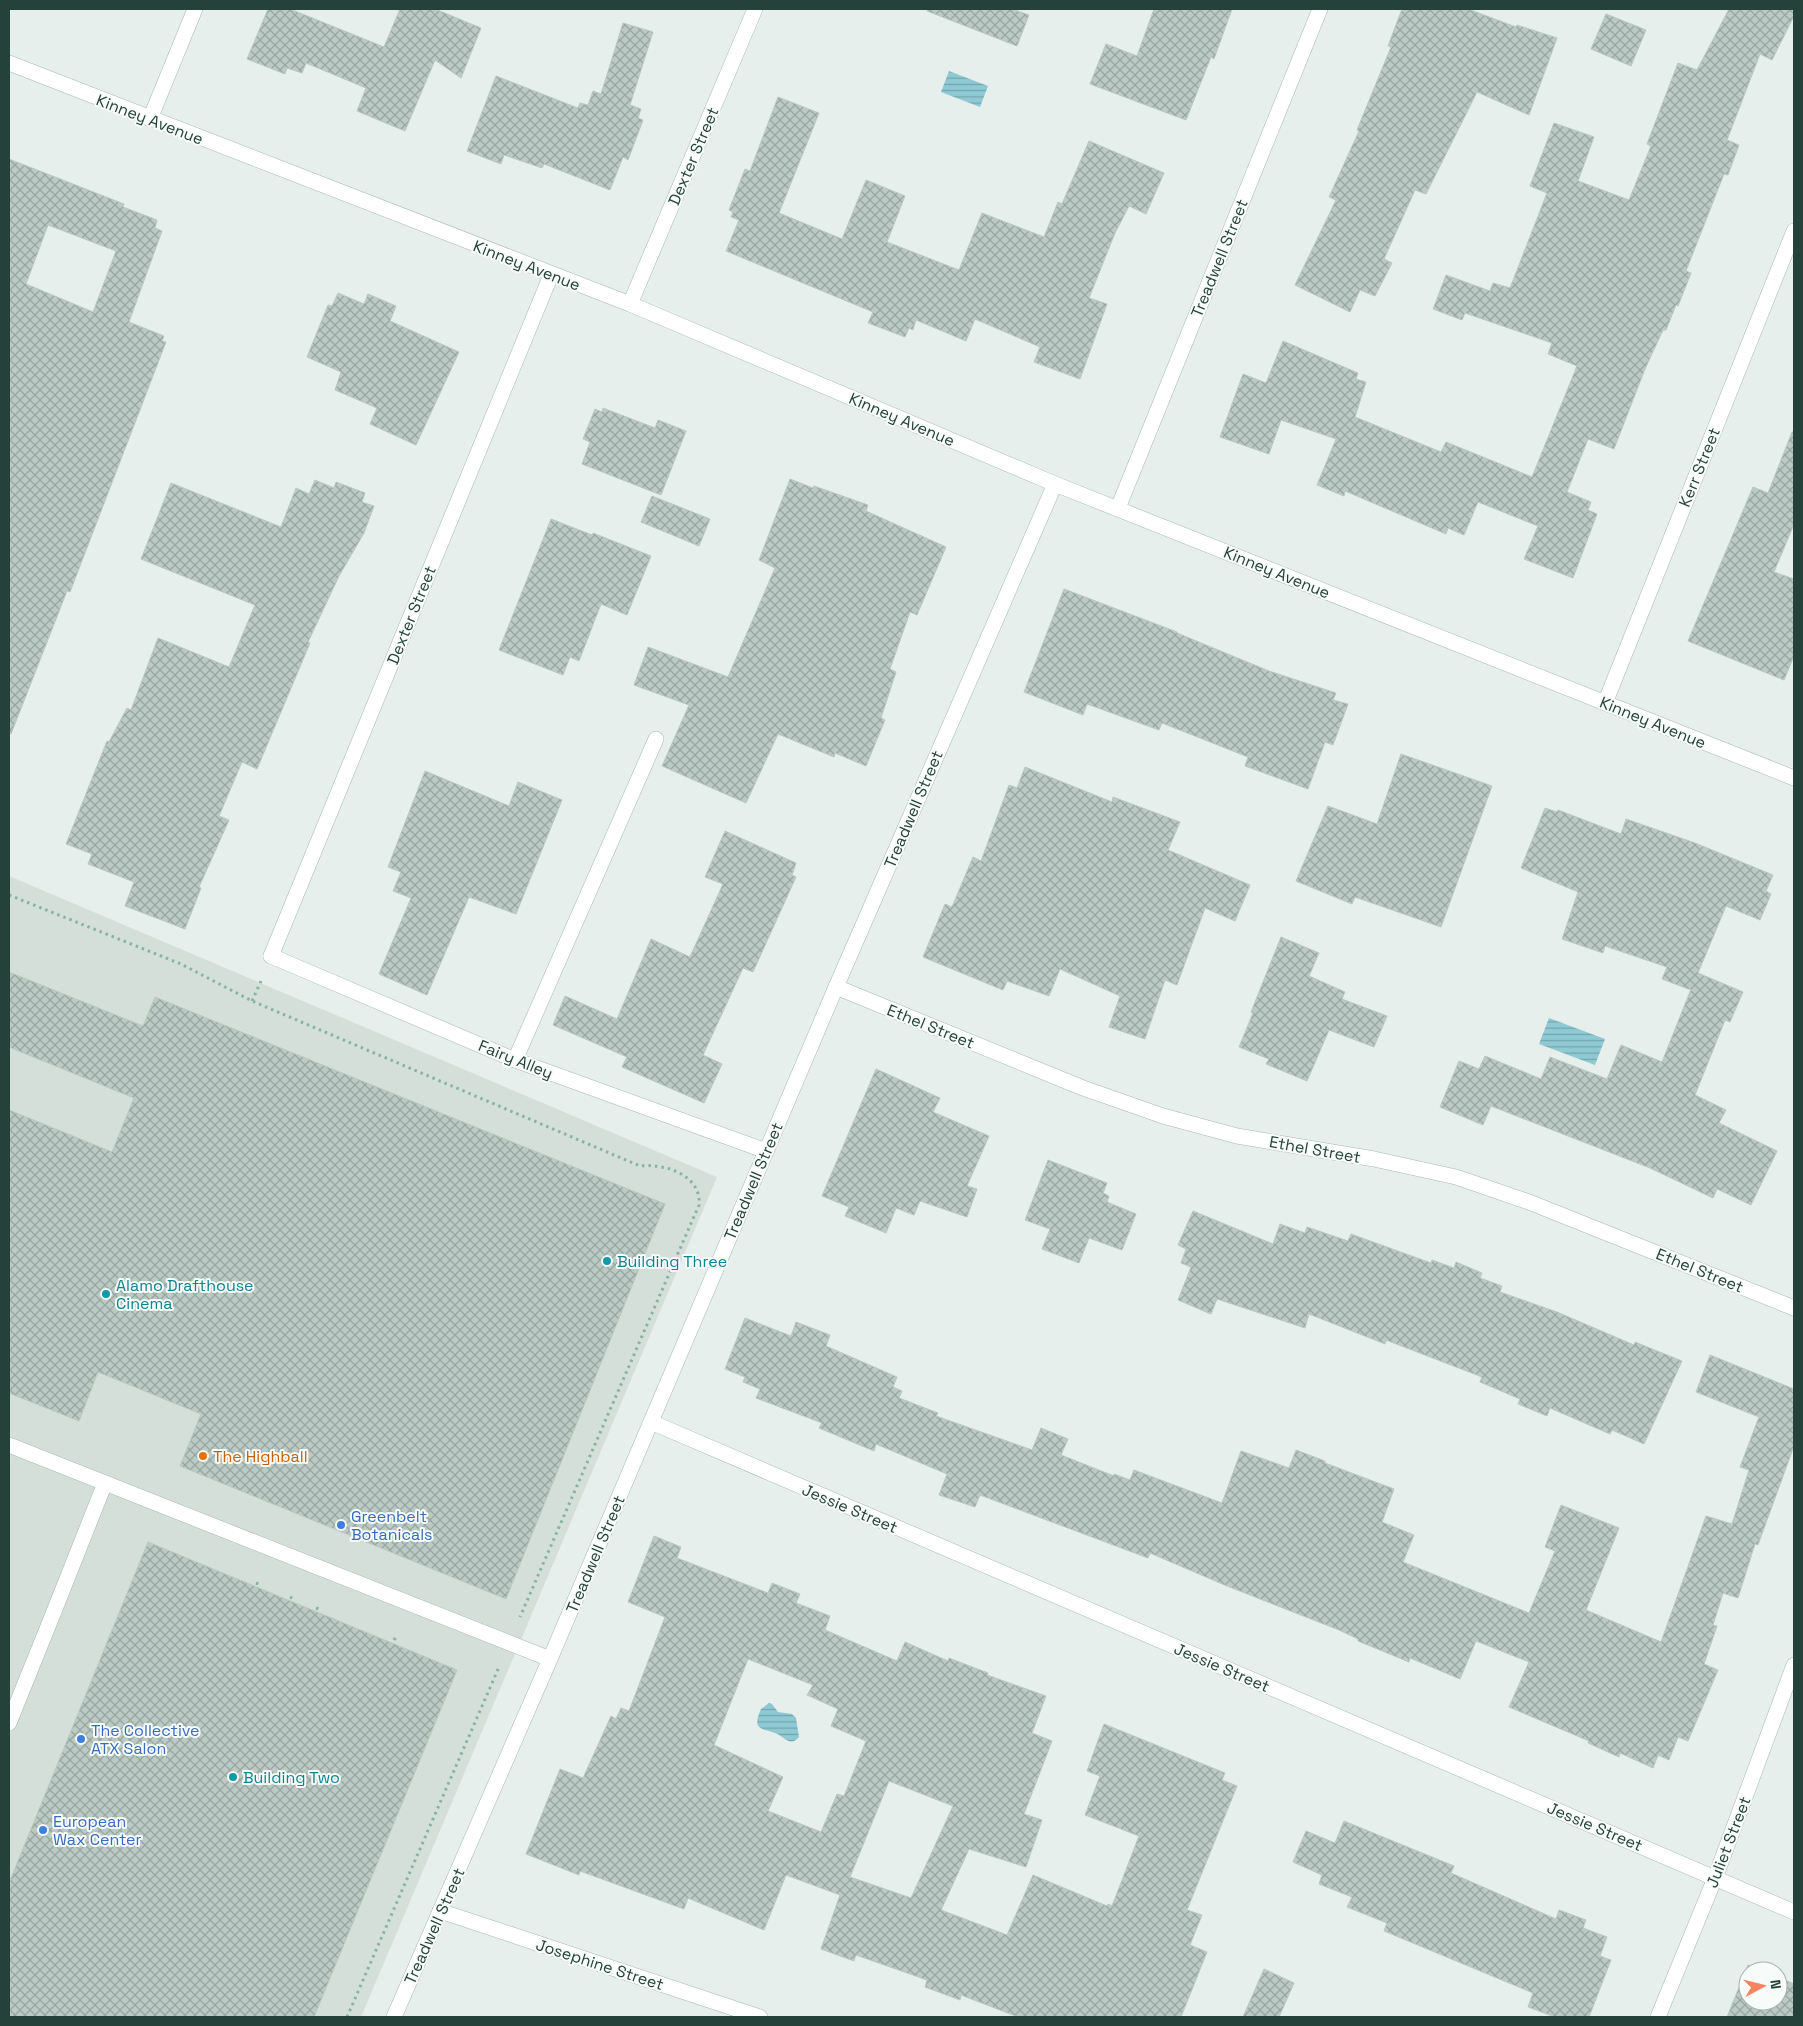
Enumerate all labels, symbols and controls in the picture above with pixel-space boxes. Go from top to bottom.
street label: Kinney Avenue [93,89,206,150]
street label: Dexter Street [663,104,724,208]
street label: Treadwell Street [1186,196,1253,320]
street label: Kinney Avenue [470,235,583,296]
street label: Kinney Avenue [846,388,958,451]
street label: Kerr Street [1674,424,1725,510]
street label: Kinney Avenue [1221,542,1333,603]
street label: Dexter Street [382,563,441,668]
street label: Kinney Avenue [1597,692,1709,753]
street label: Treadwell Street [879,747,948,871]
street label: Ethel Street [884,999,978,1054]
street label: Fairy Alley [475,1035,556,1084]
street label: Treadwell Street [719,1119,788,1243]
street label: Ethel Street [1268,1131,1362,1168]
street label: Ethel Street [1653,1243,1747,1298]
place label: Building Three [617,1251,727,1272]
marker: Building Three [601,1255,613,1267]
place label: Alamo Drafthouse Cinema [116,1275,254,1314]
marker: Alamo Drafthouse Cinema [100,1288,112,1300]
place label: The Highball [213,1446,308,1467]
marker: The Highball [197,1450,209,1462]
street label: Jessie Street [799,1479,901,1538]
street label: Treadwell Street [561,1492,630,1616]
place label: Greenbelt Botanicals [351,1506,433,1545]
marker: Greenbelt Botanicals [335,1519,347,1531]
street label: Jessie Street [1171,1638,1273,1697]
place label: The Collective ATX Salon [91,1720,200,1759]
marker: The Collective ATX Salon [75,1733,87,1745]
place label: Building Two [243,1767,340,1788]
marker: Building Two [227,1771,239,1783]
street label: Juliet Street [1701,1793,1756,1891]
street label: Jessie Street [1544,1797,1646,1856]
place label: European Wax Center [53,1811,142,1850]
marker: European Wax Center [37,1824,49,1836]
street label: Treadwell Street [399,1865,470,1988]
street label: Josephine Street [533,1934,666,1995]
north arrow [1738,1961,1788,2011]
text: N [1766,1979,1785,1990]

